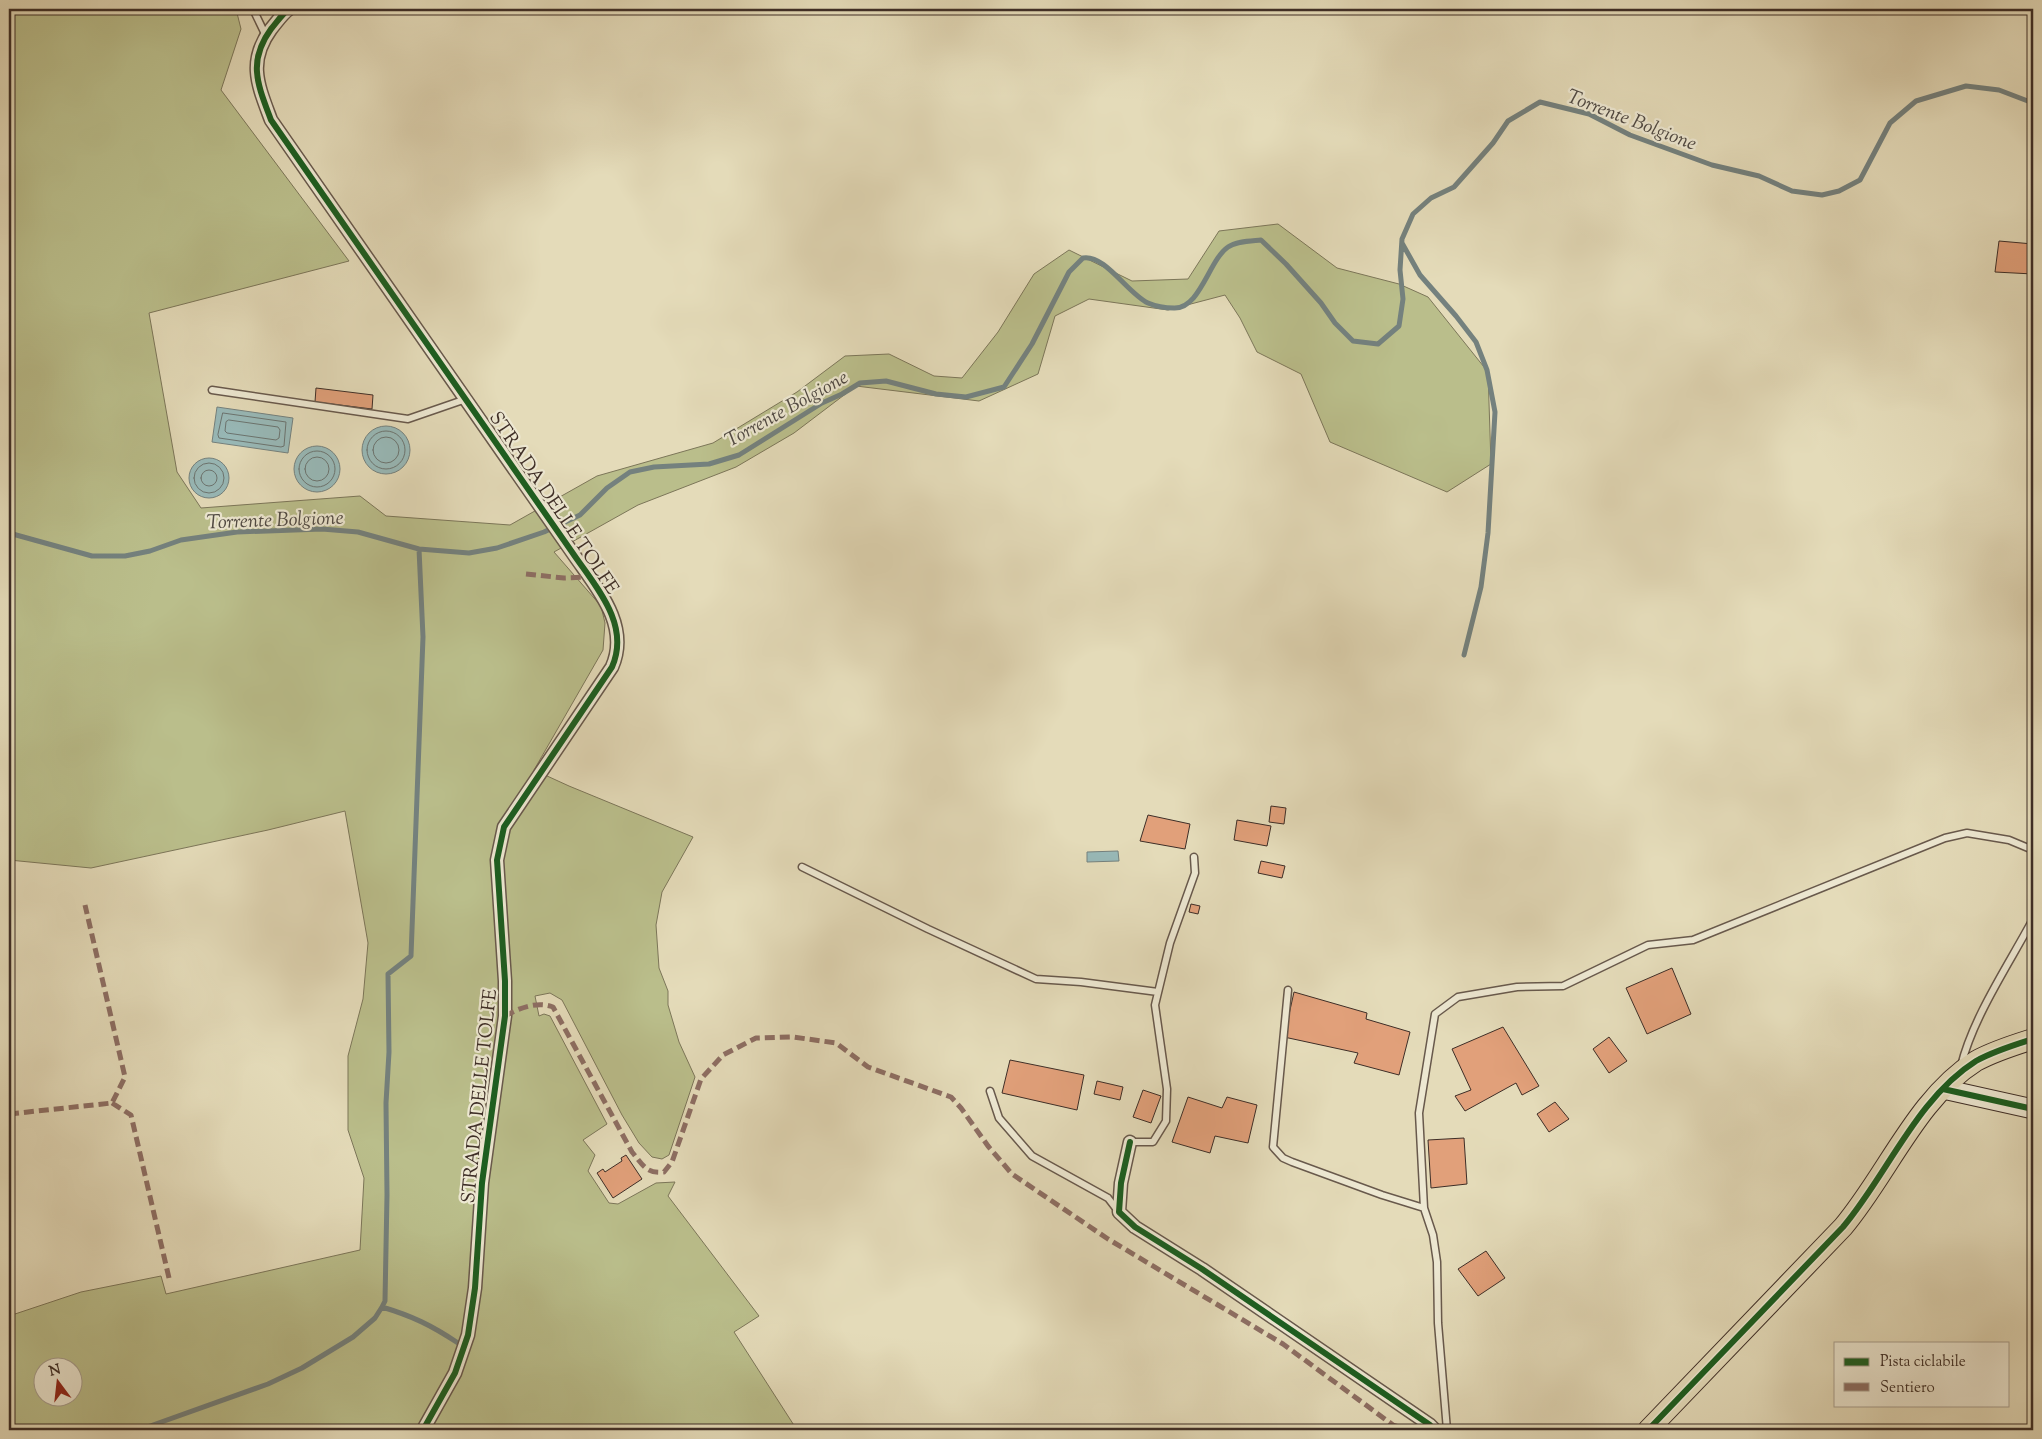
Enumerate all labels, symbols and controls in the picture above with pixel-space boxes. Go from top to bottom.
water label: Torrente Bolgione [1562,83,1700,159]
water label: Torrente Bolgione [720,364,854,456]
street label: STRADA DELLE TOLFE [482,407,625,601]
water label: Torrente Bolgione [206,505,344,538]
street label: STRADA DELLE TOLFE [456,987,505,1205]
legend [1834,1342,2010,1406]
text: Pista ciclabile [1880,1352,1966,1373]
north arrow [32,1356,82,1406]
text: N [47,1360,63,1382]
text: Sentiero [1880,1378,1935,1399]

